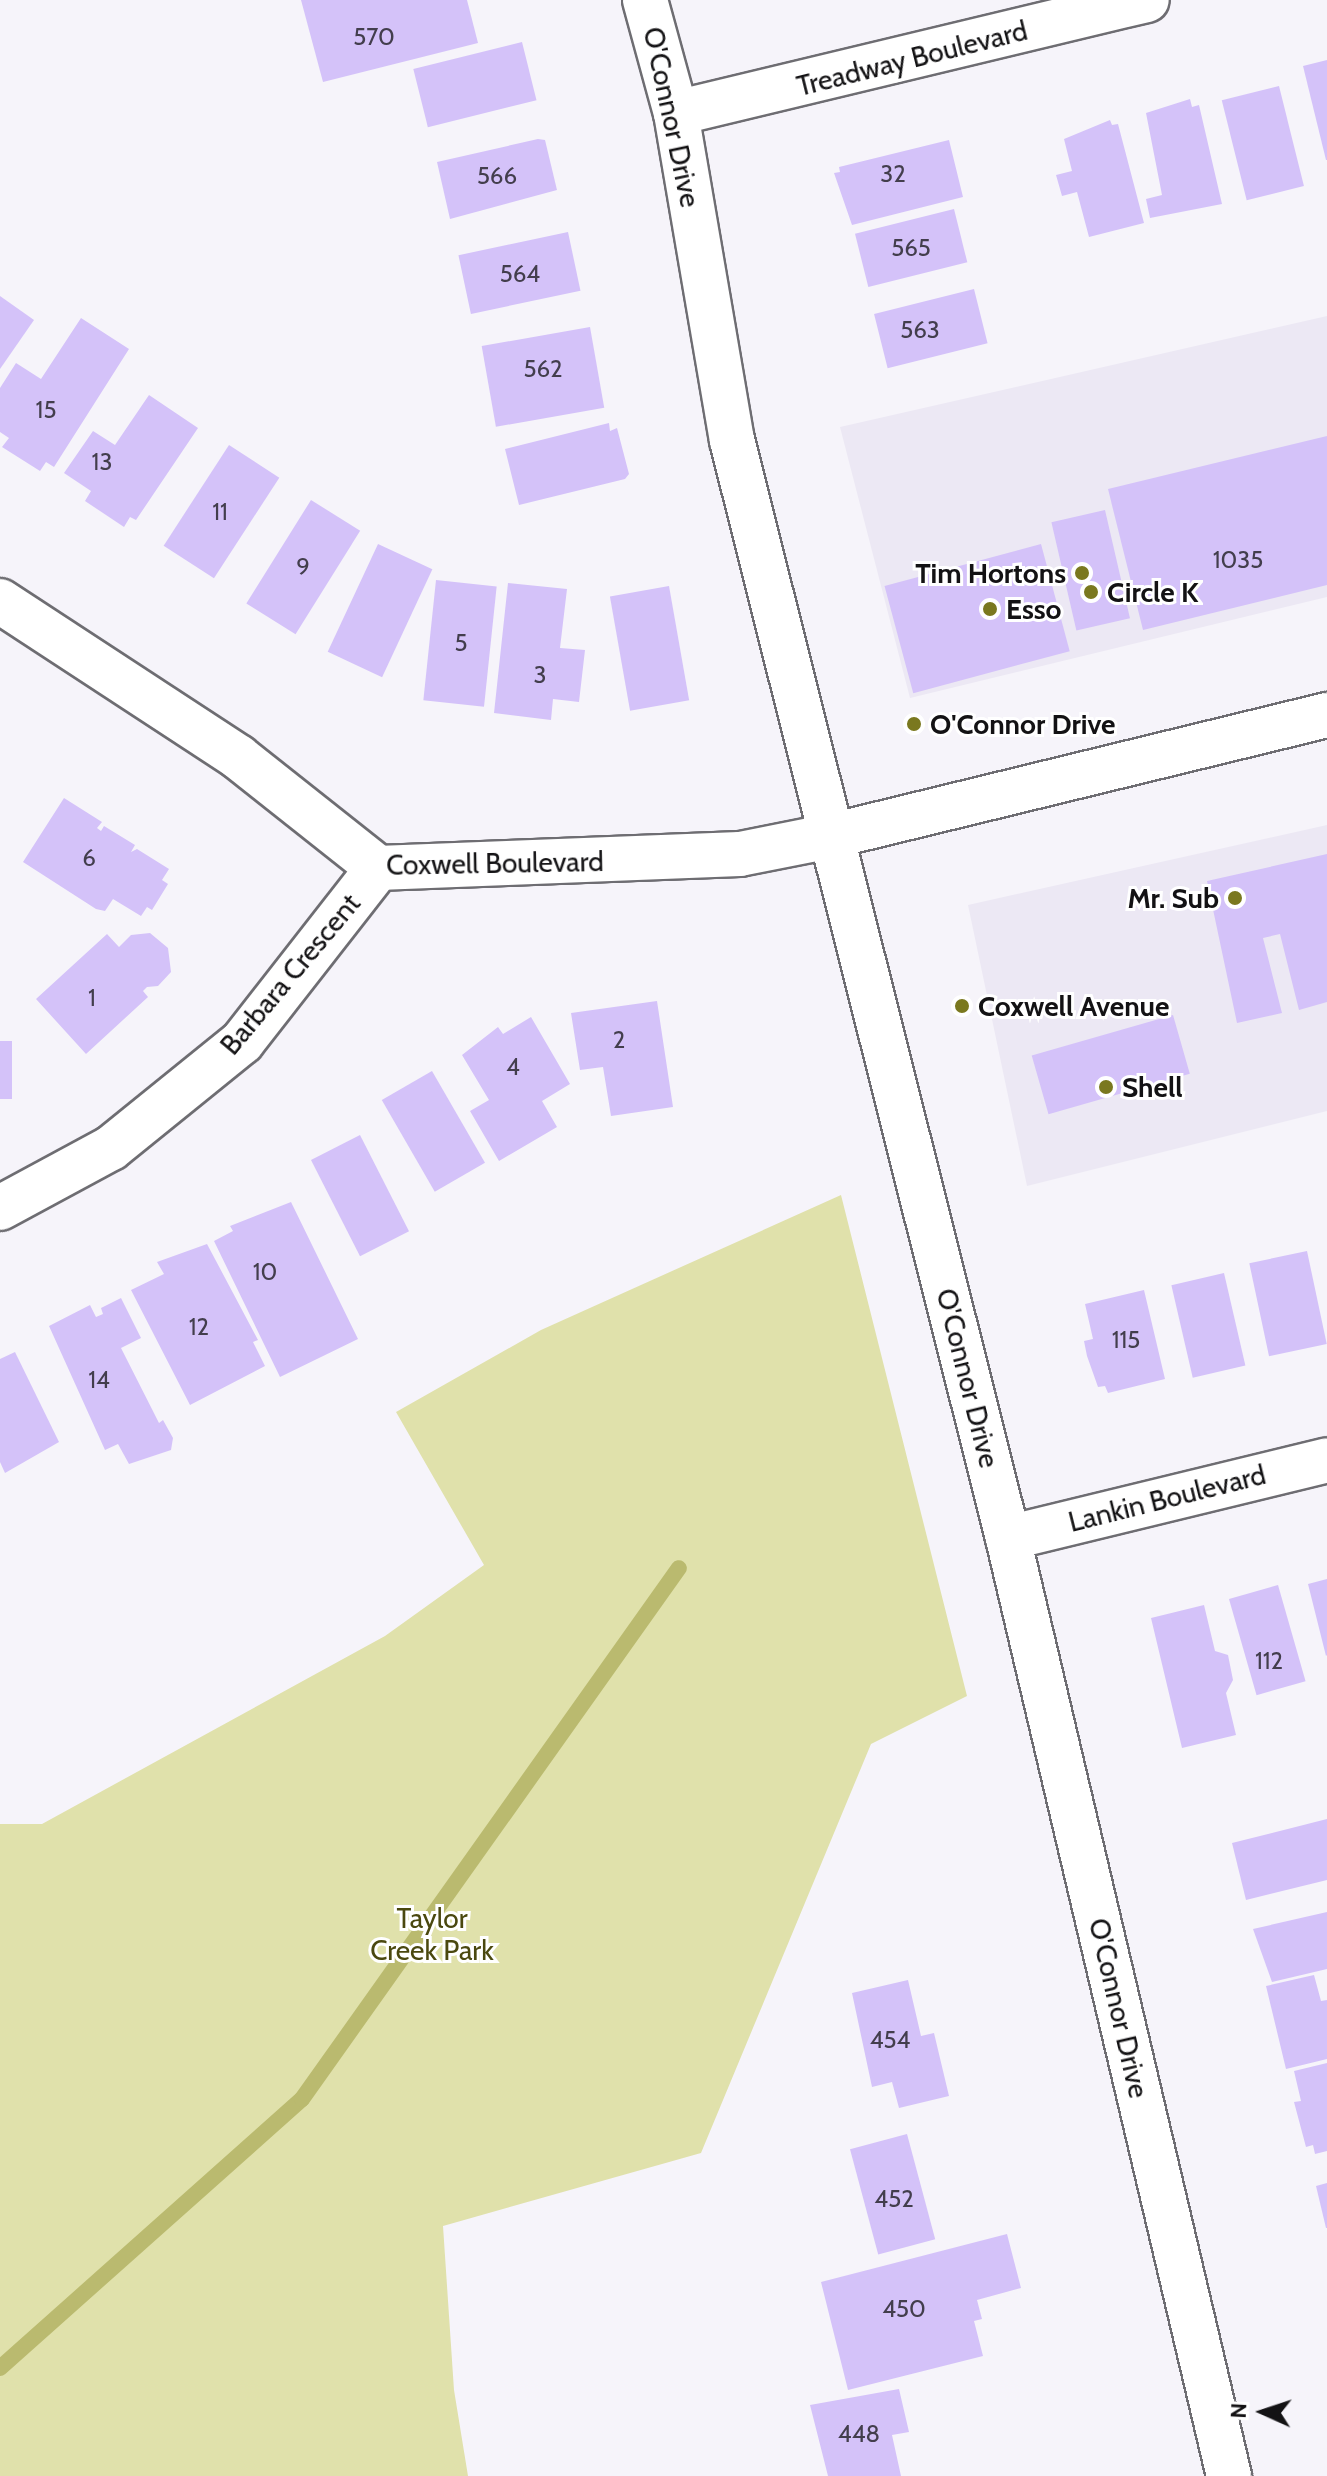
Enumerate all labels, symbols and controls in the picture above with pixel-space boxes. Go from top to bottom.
street label: Treadway Boulevard [793,13,1031,103]
house number: 570 [353,23,395,51]
street label: O'Connor Drive [637,24,707,210]
house number: 32 [880,160,906,188]
house number: 566 [477,162,517,190]
house number: 565 [891,234,931,262]
house number: 564 [500,260,540,288]
house number: 563 [900,316,940,344]
house number: 562 [523,355,563,383]
house number: 15 [36,396,56,424]
house number: 13 [92,448,112,476]
house number: 11 [212,498,228,526]
house number: 1035 [1213,546,1263,574]
house number: 9 [296,553,310,581]
place label: Tim Hortons [915,556,1066,590]
marker: Tim Hortons [1073,564,1091,582]
place label: Circle K [1107,575,1199,609]
marker: Circle K [1082,583,1100,601]
place label: Esso [1006,592,1062,626]
marker: Esso [981,600,999,618]
house number: 5 [455,629,467,657]
house number: 3 [534,661,546,689]
place label: O'Connor Drive [930,707,1116,741]
marker: O'Connor Drive [905,715,923,733]
house number: 6 [82,844,96,872]
street label: Coxwell Boulevard [386,844,604,882]
place label: Mr. Sub [1127,881,1219,915]
street label: Barbara Crescent [213,887,367,1061]
marker: Mr. Sub [1226,889,1244,907]
house number: 1 [88,984,96,1012]
place label: Coxwell Avenue [978,989,1169,1023]
marker: Coxwell Avenue [953,997,971,1015]
house number: 2 [613,1026,625,1054]
house number: 4 [506,1053,520,1081]
place label: Shell [1122,1070,1183,1104]
marker: Shell [1097,1078,1115,1096]
house number: 10 [253,1258,277,1286]
street label: O'Connor Drive [930,1285,1006,1471]
house number: 12 [189,1313,209,1341]
house number: 115 [1112,1326,1140,1354]
house number: 14 [88,1366,110,1394]
street label: Lankin Boulevard [1065,1457,1269,1539]
house number: 112 [1255,1647,1283,1675]
park label: Taylor Creek Park [370,1901,494,1967]
street label: O'Connor Drive [1082,1915,1156,2101]
house number: 454 [870,2026,910,2054]
house number: 452 [874,2185,914,2213]
house number: 450 [882,2295,926,2323]
north arrow [1223,2372,1303,2452]
text: N [1225,2402,1252,2419]
house number: 448 [838,2420,880,2448]

